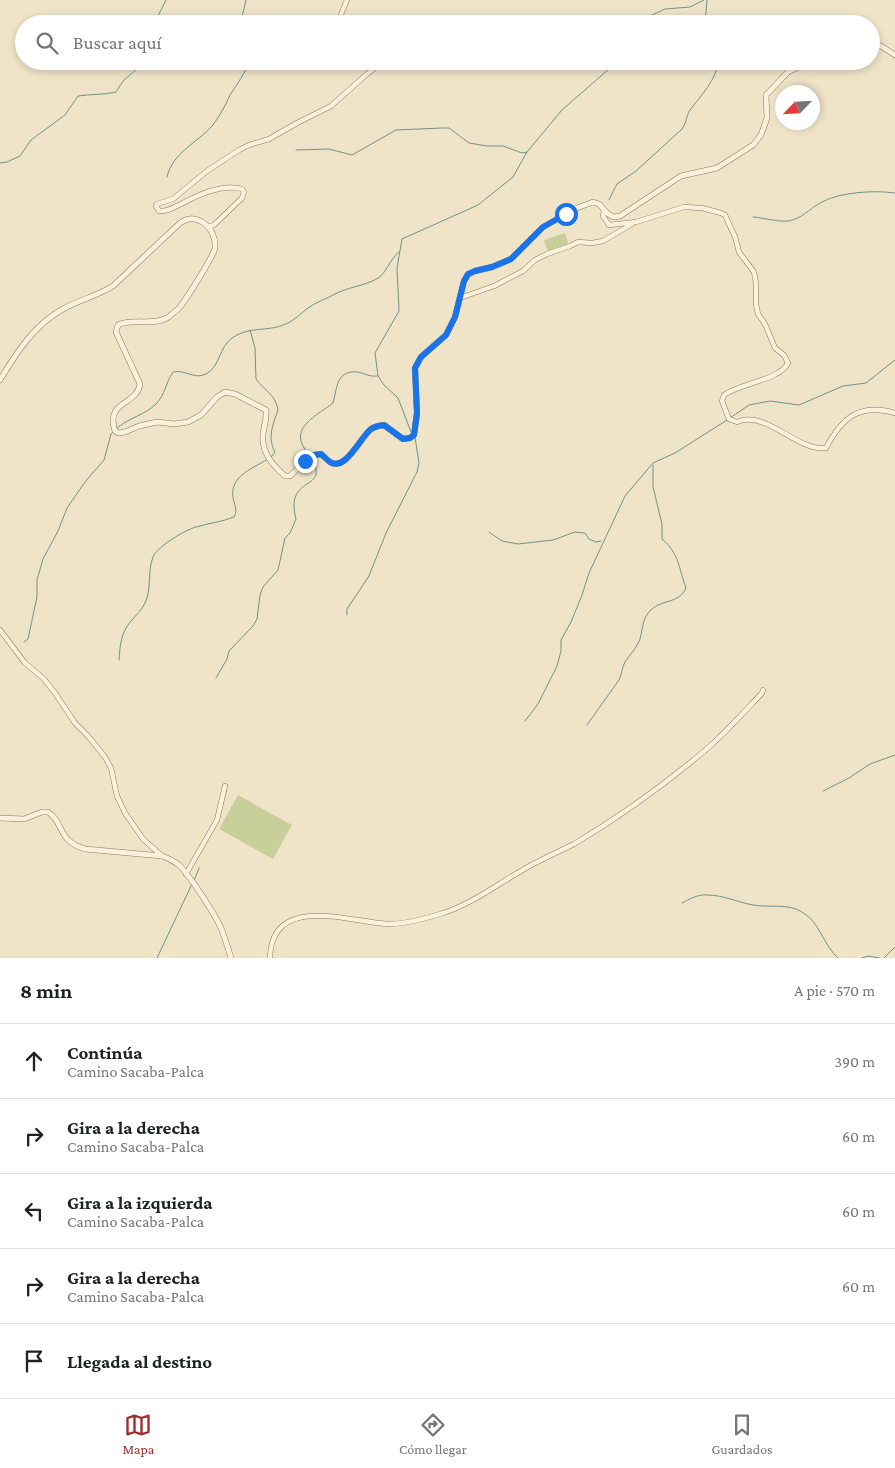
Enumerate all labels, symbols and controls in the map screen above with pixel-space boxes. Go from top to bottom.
search box [15,15,880,70]
icon: search [33,29,61,57]
text: Buscar aquí [73,32,162,53]
north arrow [775,85,820,130]
route start [555,203,578,226]
route end [294,450,317,473]
text: 8 min [20,979,72,1003]
text: A pie · 570 m [794,982,875,999]
text: Continúa [67,1042,143,1063]
icon: ahead [20,1047,48,1075]
text: 390 m [834,1053,875,1070]
text: Camino Sacaba-Palca [67,1063,204,1080]
text: Gira a la derecha [67,1117,200,1138]
icon: right [20,1122,48,1150]
text: 60 m [842,1128,875,1145]
text: Camino Sacaba-Palca [67,1138,204,1155]
text: Gira a la izquierda [67,1192,213,1213]
icon: left [20,1197,48,1225]
text: 60 m [842,1203,875,1220]
text: Camino Sacaba-Palca [67,1213,204,1230]
text: Gira a la derecha [67,1267,200,1288]
icon: right [20,1272,48,1300]
text: 60 m [842,1278,875,1295]
text: Camino Sacaba-Palca [67,1288,204,1305]
icon: arrive [20,1347,48,1375]
text: Llegada al destino [67,1351,212,1372]
tab: Mapa [122,1411,154,1457]
tab: Cómo llegar [399,1411,467,1457]
tab: Guardados [711,1411,773,1457]

